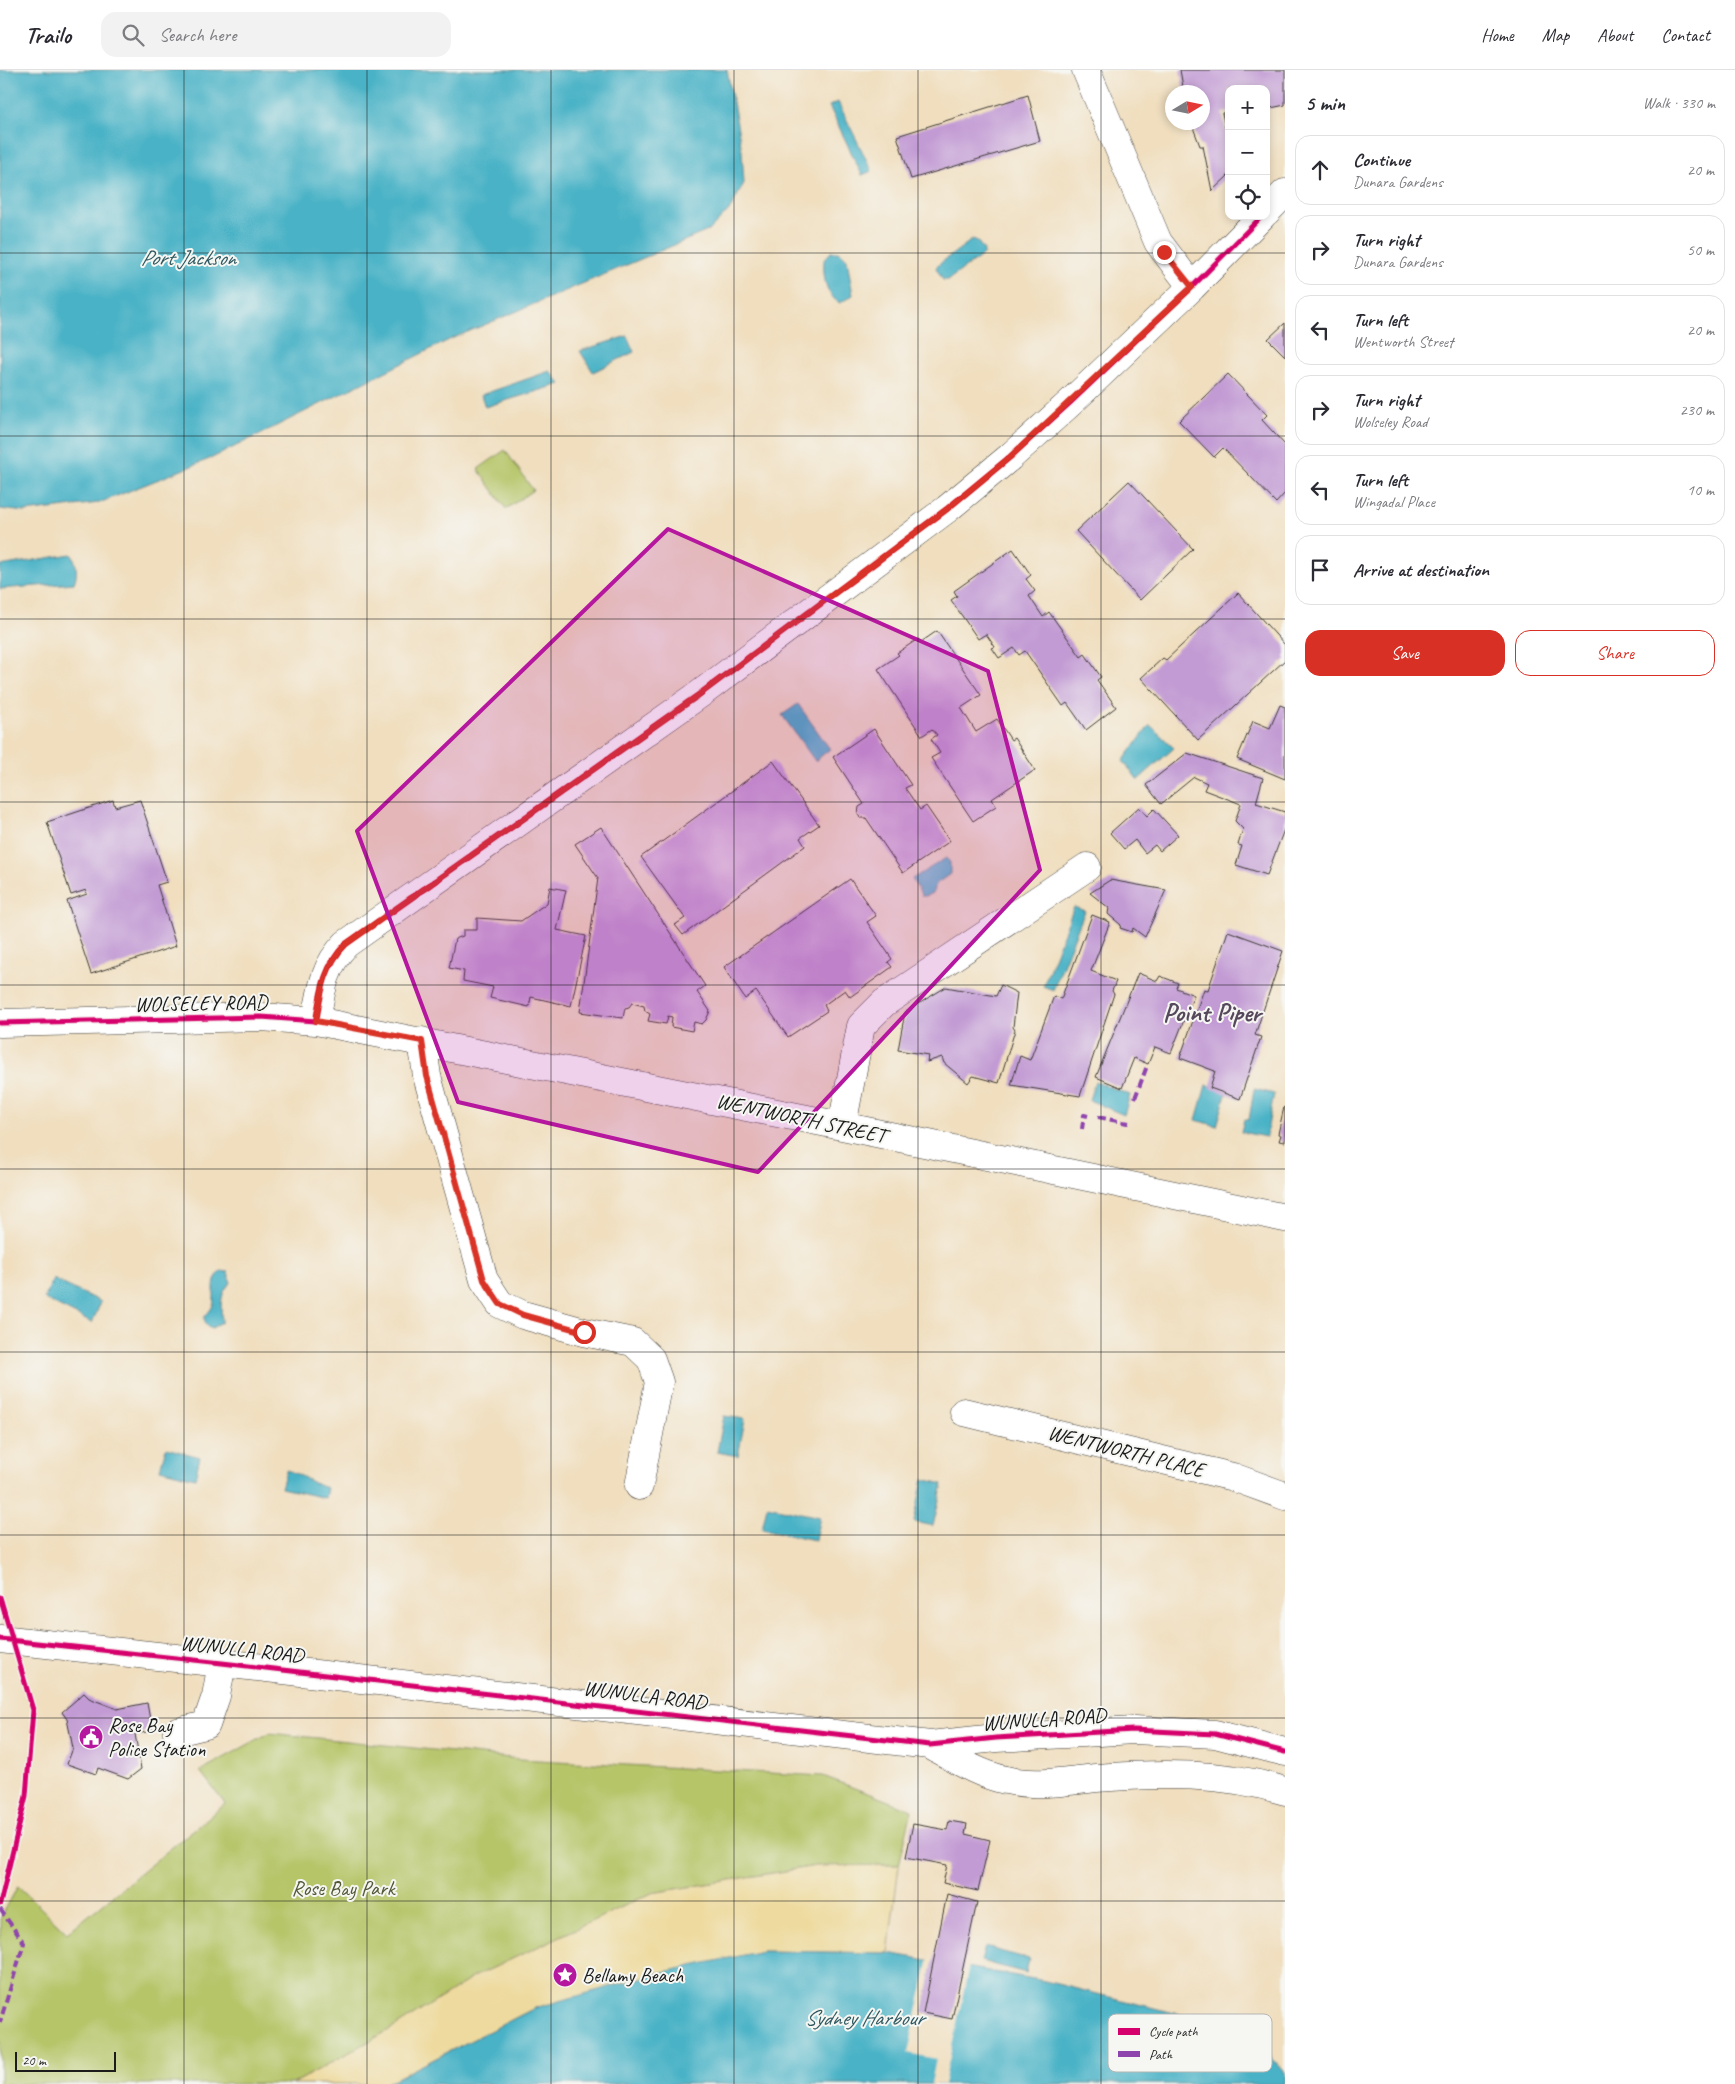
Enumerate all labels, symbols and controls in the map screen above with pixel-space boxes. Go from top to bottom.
search box [101,12,451,57]
text: Trailo [25,20,71,50]
icon: search [119,21,147,49]
text: Search here [159,23,236,47]
text: Home [1481,24,1514,46]
text: Map [1542,24,1569,46]
text: About [1597,24,1633,46]
text: Contact [1661,24,1710,46]
north arrow [1165,85,1210,130]
map controls [1225,85,1270,220]
button: + [1225,85,1270,130]
text: 5 min [1305,90,1345,116]
text: Walk · 330 m [1643,93,1715,113]
button: − [1225,130,1270,175]
text: Continue [1353,148,1410,172]
icon: ahead [1306,156,1334,184]
text: 20 m [1687,160,1714,180]
text: Dunara Gardens [1353,172,1443,192]
button: locate [1225,175,1270,220]
text: Turn right [1353,228,1420,252]
icon: right [1306,236,1334,264]
text: 50 m [1687,240,1714,260]
route end [1153,241,1176,264]
water label: Port Jackson [141,244,237,272]
text: Dunara Gardens [1353,252,1443,272]
text: Turn left [1353,308,1408,332]
icon: left [1306,316,1334,344]
text: 20 m [1687,320,1714,340]
text: Wentworth Street [1353,332,1453,352]
text: Turn right [1353,388,1420,412]
icon: right [1306,396,1334,424]
text: 230 m [1680,400,1714,420]
text: Wolseley Road [1353,412,1428,432]
text: Turn left [1353,468,1408,492]
icon: left [1306,476,1334,504]
text: 10 m [1687,480,1714,500]
text: Wingadal Place [1353,492,1435,512]
icon: arrive [1306,556,1334,584]
text: Arrive at destination [1353,558,1489,582]
button: Save [1305,630,1505,676]
button: Share [1515,630,1715,676]
street label: WOLSELEY ROAD [134,989,269,1017]
district label: Point Piper [1163,996,1264,1029]
street label: WENTWORTH STREET [714,1087,893,1150]
route start [573,1321,596,1344]
street label: WENTWORTH PLACE [1045,1419,1209,1484]
street label: WUNULLA ROAD [179,1630,307,1669]
street label: WUNULLA ROAD [582,1675,710,1716]
street label: WUNULLA ROAD [981,1702,1109,1736]
place label: Rose Bay Police Station [108,1712,206,1762]
public building icon: Rose Bay Police Station [78,1724,104,1750]
park label: Rose Bay Park [292,1875,397,1901]
place icon: Bellamy Beach [552,1962,578,1988]
place label: Bellamy Beach [582,1962,684,1988]
water label: Sydney Harbour [805,2004,928,2032]
legend [1108,2014,1272,2072]
text: Cycle path [1149,2023,1198,2040]
text: Path [1149,2046,1173,2063]
scale bar [15,2049,116,2072]
text: 20 m [22,2052,46,2069]

